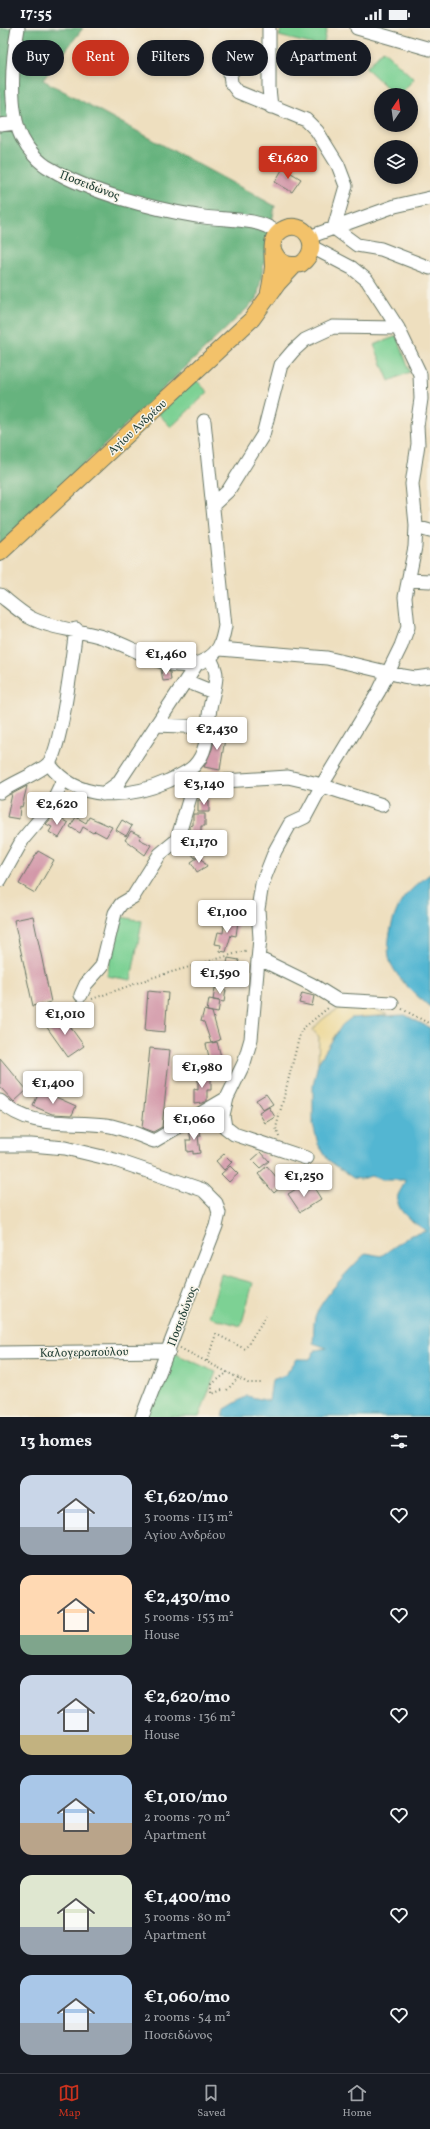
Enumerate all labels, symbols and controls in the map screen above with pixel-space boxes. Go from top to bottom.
text: 17:55 [20,4,52,25]
chip: Buy [12,40,64,76]
chip: Rent [72,40,129,76]
chip: Filters [137,40,204,76]
chip: New [212,40,268,76]
chip: Apartment [276,40,371,76]
north arrow [374,88,418,132]
map controls [374,88,418,184]
button: layers [374,140,418,184]
pin: €1,620 [255,146,321,180]
text: €1,620 [268,150,308,168]
street label: Ποσειδώνος [57,167,122,205]
street label: Αγίου Ανδρέου [105,396,171,459]
pin: €1,460 [133,642,199,676]
text: €1,460 [145,646,187,664]
pin: €2,430 [184,717,250,751]
text: €2,430 [196,721,238,739]
pin: €3,140 [171,772,237,806]
text: €3,140 [184,776,224,794]
pin: €2,620 [24,792,90,826]
text: €2,620 [36,796,78,814]
pin: €1,170 [166,830,232,864]
text: €1,170 [180,834,218,852]
pin: €1,100 [194,900,260,934]
text: €1,100 [207,904,247,922]
pin: €1,590 [187,961,253,995]
text: €1,590 [200,965,240,983]
pin: €1,010 [32,1002,98,1036]
text: €1,010 [45,1006,85,1024]
pin: €1,980 [169,1055,235,1089]
text: €1,980 [182,1059,222,1077]
pin: €1,400 [20,1071,86,1105]
text: €1,400 [32,1075,74,1093]
pin: €1,060 [161,1107,227,1141]
text: €1,060 [173,1111,215,1129]
pin: €1,250 [271,1164,337,1198]
text: €1,250 [284,1168,324,1186]
street label: Ποσειδώνος [164,1284,202,1349]
street label: Καλογεροπούλου [39,1344,129,1362]
text: 13 homes [20,1430,92,1453]
icon: filters [388,1430,410,1452]
text: €1,620/mo [144,1486,228,1509]
icon: home [52,1491,100,1539]
icon: heart [388,1504,410,1526]
text: 3 rooms · 113 m² [144,1509,233,1527]
text: Αγίου Ανδρέου [144,1527,225,1545]
text: €2,430/mo [144,1586,230,1609]
icon: home [52,1591,100,1639]
icon: heart [388,1604,410,1626]
text: 5 rooms · 153 m² [144,1609,234,1627]
text: House [144,1627,180,1645]
text: €2,620/mo [144,1686,230,1709]
icon: home [52,1691,100,1739]
icon: heart [388,1704,410,1726]
text: 4 rooms · 136 m² [144,1709,236,1727]
text: House [144,1727,180,1745]
text: €1,010/mo [144,1786,227,1809]
icon: home [52,1791,100,1839]
icon: heart [388,1804,410,1826]
text: 2 rooms · 70 m² [144,1809,230,1827]
text: Apartment [144,1827,207,1845]
text: €1,400/mo [144,1886,231,1909]
icon: home [52,1891,100,1939]
icon: heart [388,1904,410,1926]
text: 3 rooms · 80 m² [144,1909,231,1927]
text: Apartment [144,1927,207,1945]
text: €1,060/mo [144,1986,230,2009]
icon: home [52,1991,100,2039]
icon: heart [388,2004,410,2026]
text: 2 rooms · 54 m² [144,2009,231,2027]
text: Ποσειδώνος [144,2027,212,2045]
tab: Map [58,2082,80,2121]
tab: Saved [197,2082,226,2121]
tab: Home [342,2082,372,2121]

